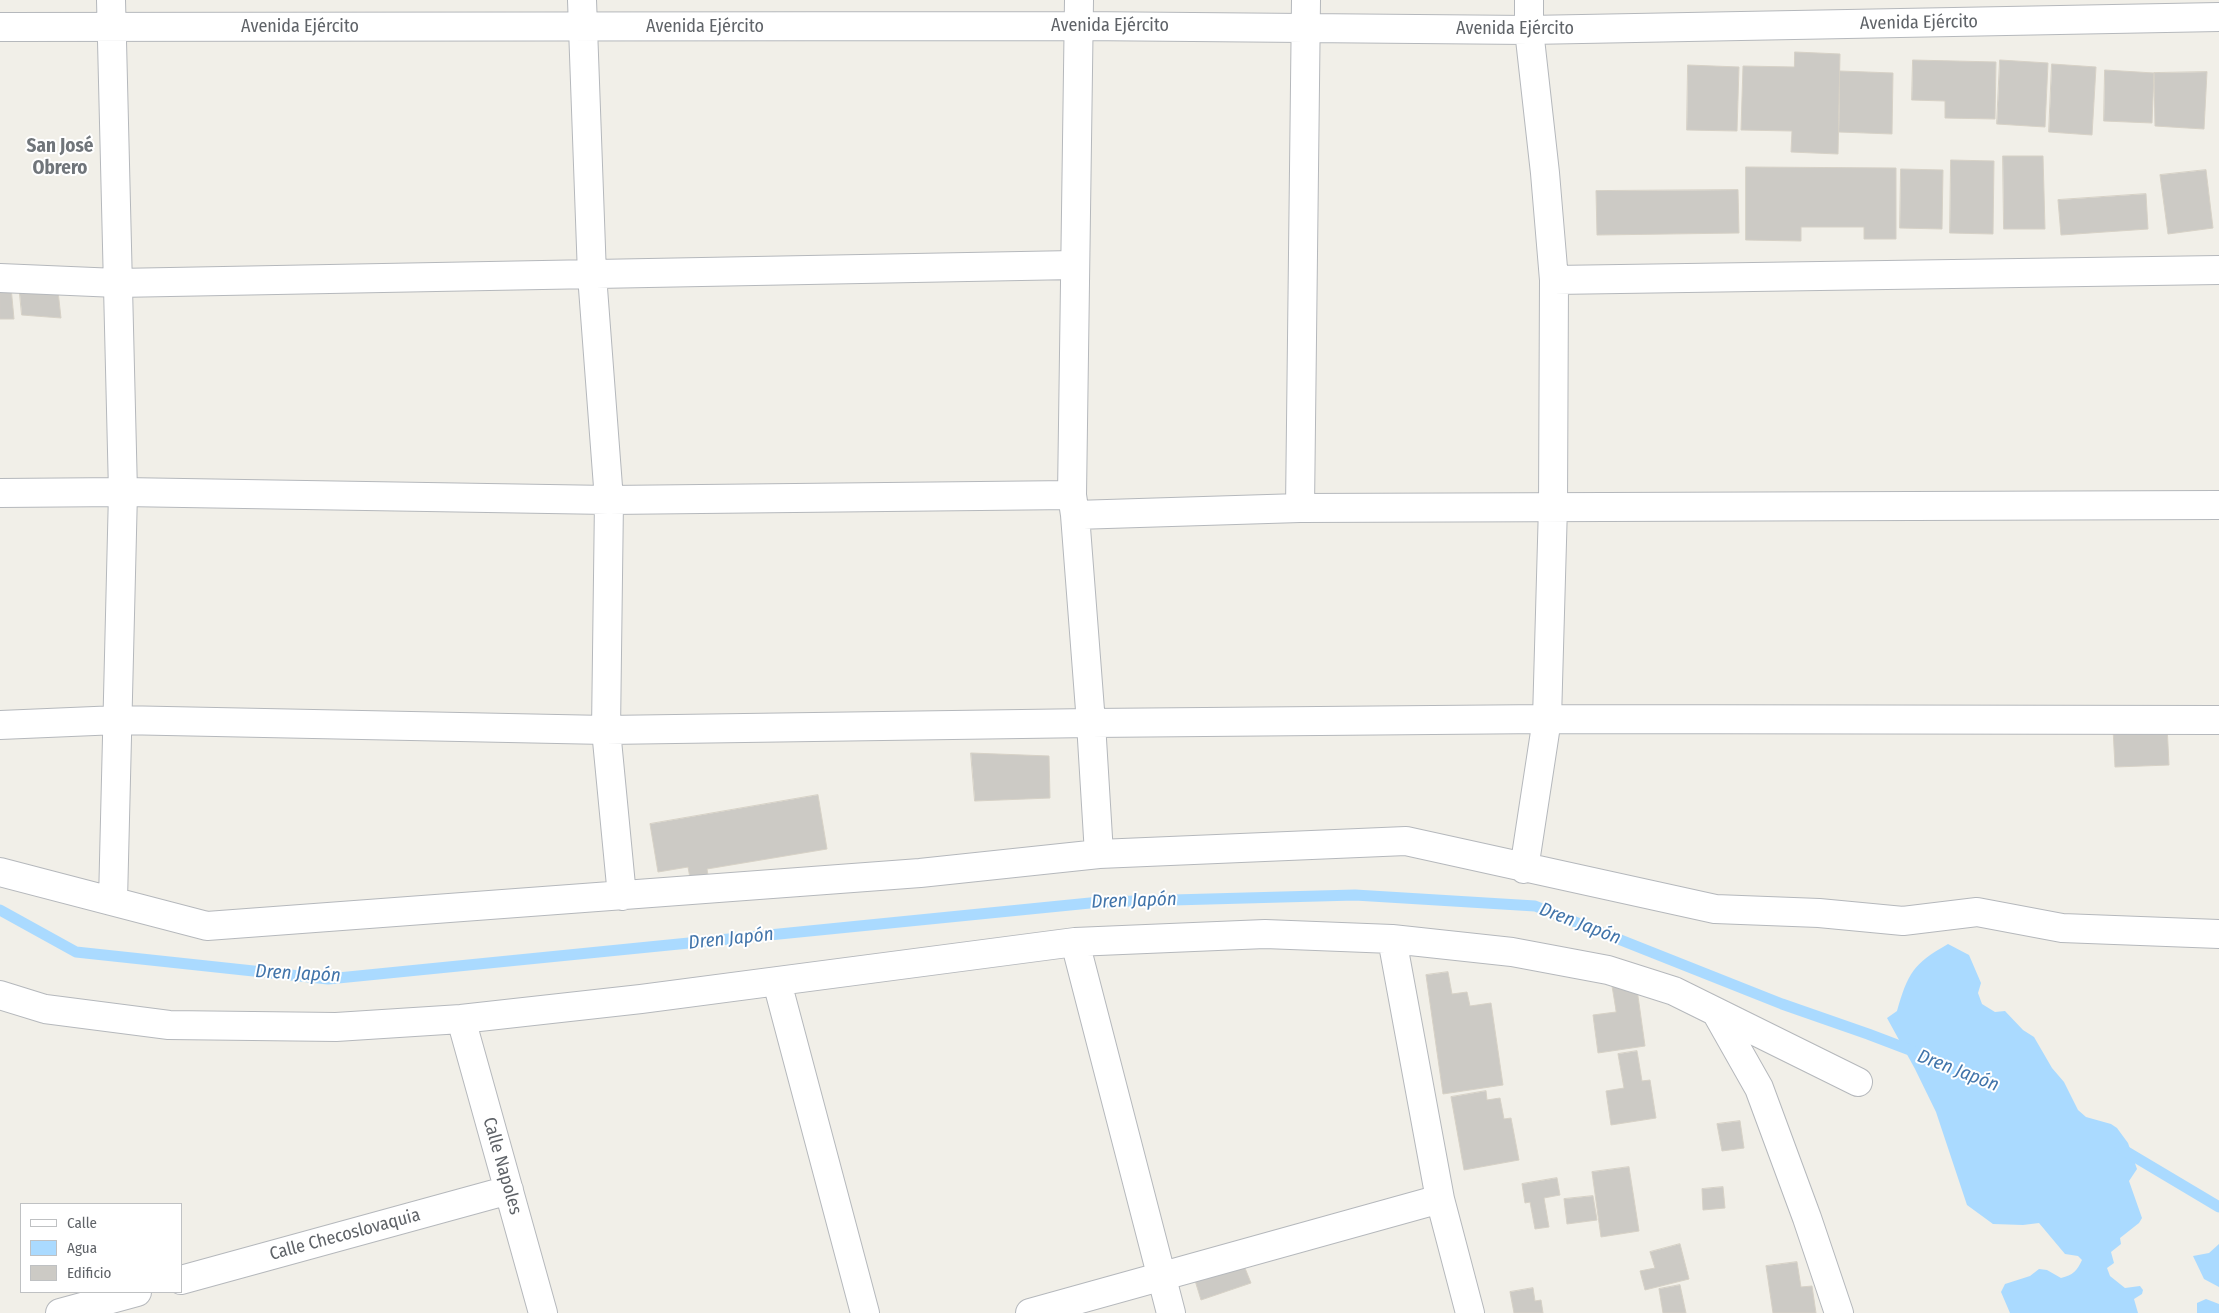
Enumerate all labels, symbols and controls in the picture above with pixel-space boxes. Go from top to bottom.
street label: Avenida Ejército [1860,11,1978,35]
street label: Avenida Ejército [1051,15,1169,37]
street label: Avenida Ejército [241,16,359,38]
street label: Avenida Ejército [646,16,764,38]
street label: Avenida Ejército [1456,18,1574,40]
district label: San José Obrero [27,136,93,180]
water label: Dren Japón [1091,888,1177,914]
water label: Dren Japón [1536,898,1624,950]
water label: Dren Japón [687,923,775,955]
water label: Dren Japón [255,960,341,988]
water label: Dren Japón [1914,1045,2002,1097]
street label: Calle Napoles [478,1115,526,1217]
legend [20,1203,182,1293]
street label: Calle Checoslovaquia [267,1205,423,1265]
text: Calle [67,1214,97,1232]
text: Agua [67,1239,97,1257]
text: Edificio [67,1264,112,1282]

